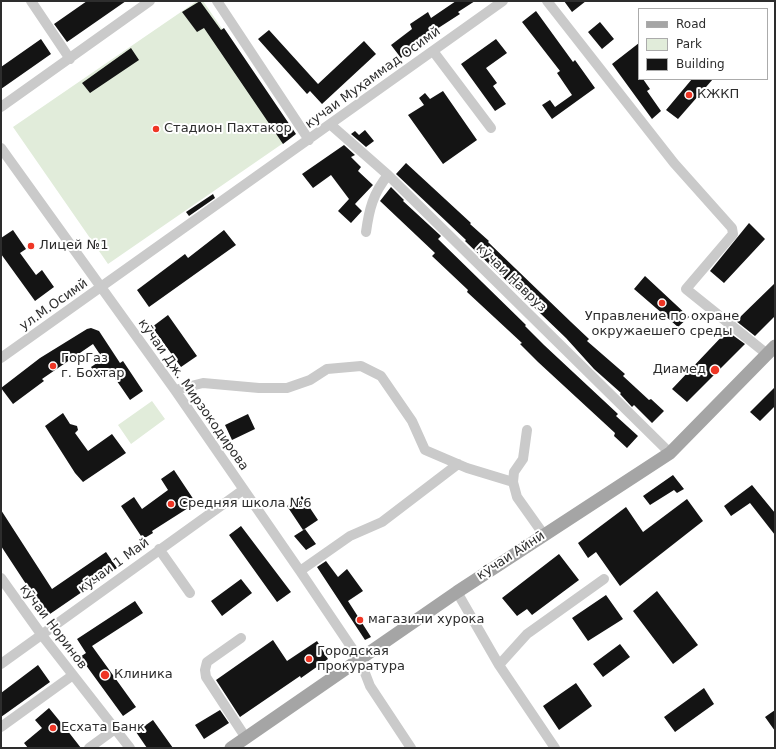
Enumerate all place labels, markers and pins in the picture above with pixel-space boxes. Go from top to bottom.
place label: КЖКП [697,87,739,103]
marker: КЖКП [684,90,694,100]
place label: Стадион Пахтакор [164,121,292,137]
marker: Стадион Пахтакор [151,124,161,134]
place label: Лицей №1 [39,238,108,254]
marker: Лицей №1 [26,241,36,251]
marker: Управление по охране окружаешего среды [657,298,667,308]
place label: Управление по охране окружаешего среды [585,309,739,340]
place label: ГорГаз г. Бохтар [61,351,124,382]
marker: ГорГаз г. Бохтар [48,361,58,371]
place label: Диамед [653,362,706,378]
marker: Диамед [709,364,721,376]
place label: Средняя школа №6 [179,496,311,512]
marker: Средняя школа №6 [166,499,176,509]
place label: магазини хурока [368,612,484,628]
marker: магазини хурока [355,615,365,625]
place label: Городская прокуратура [317,644,405,675]
marker: Городская прокуратура [304,654,314,664]
place label: Клиника [114,667,173,683]
marker: Клиника [99,669,111,681]
place label: Есхата Банк [61,720,145,736]
marker: Есхата Банк [48,723,58,733]

